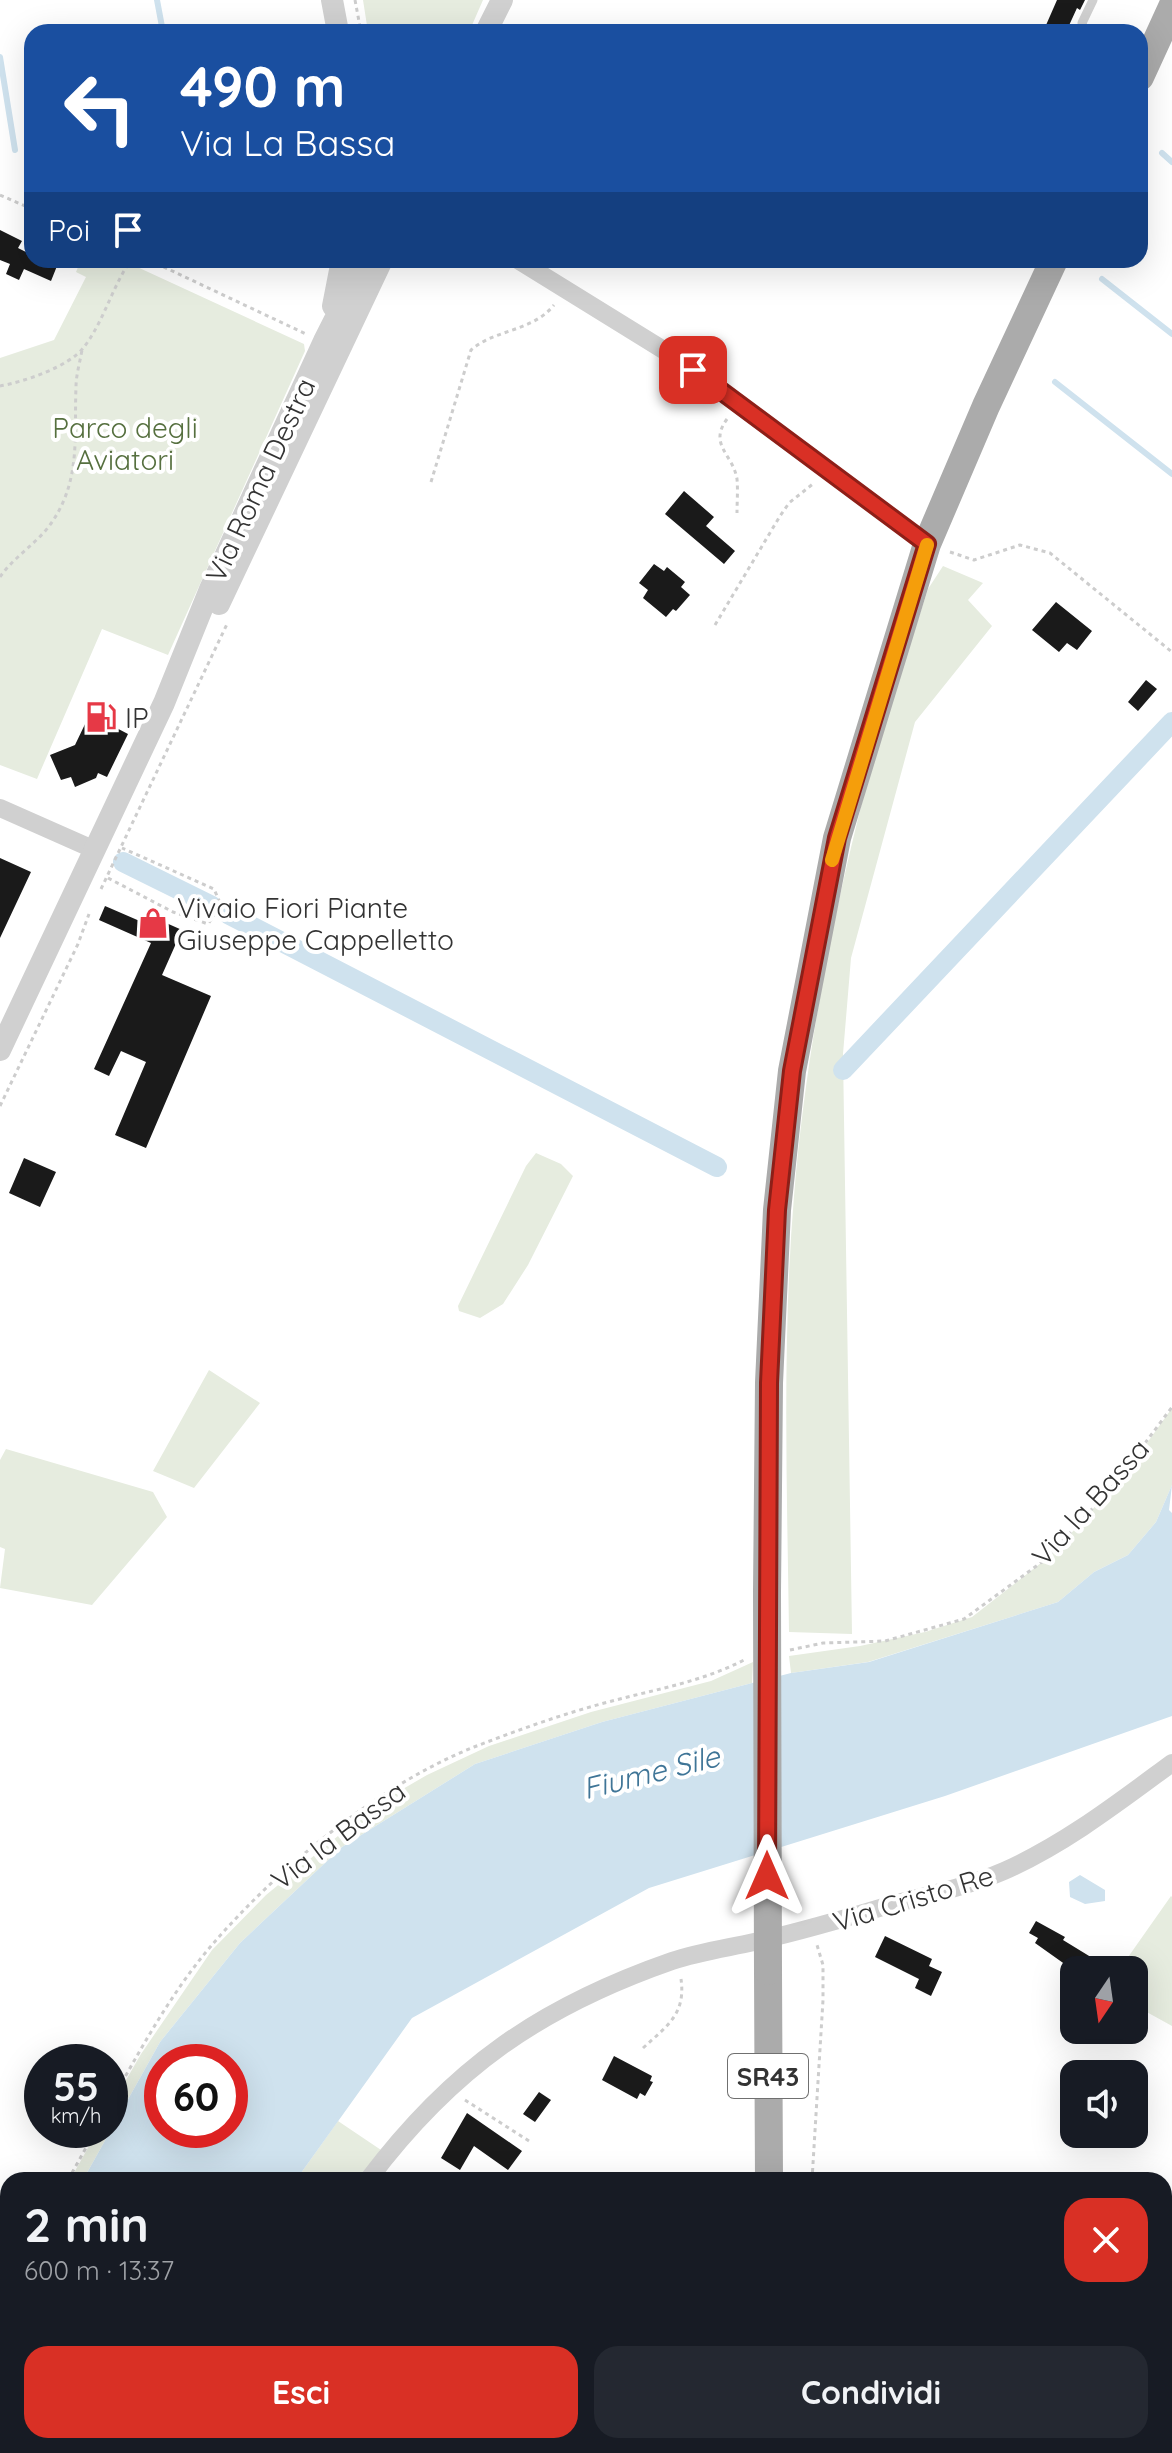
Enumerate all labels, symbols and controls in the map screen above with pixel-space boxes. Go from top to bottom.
text: 490 m [180,51,345,121]
icon: left [48,56,152,160]
text: Via La Bassa [180,120,395,165]
icon: arrive [106,208,150,252]
text: Poi [48,211,90,249]
pin [659,336,727,404]
icon: arrive [671,348,715,392]
street label: Via Roma Destra [197,372,323,588]
park label: Parco degli Aviatori [52,410,198,477]
fuel station icon: IP [84,700,118,734]
place label: IP [125,700,149,735]
place label: Vivaio Fiori Piante Giuseppe Cappelletto [177,890,454,957]
shop icon: Vivaio Fiori Piante Giuseppe Cappelletto [136,906,170,940]
street label: Via la Bassa [1024,1431,1156,1573]
water label: Fiume Sile [579,1736,724,1807]
street label: Via la Bassa [264,1773,412,1897]
position arrow [725,1834,809,1918]
street label: Via Cristo Re [829,1857,997,1939]
north arrow [1060,1956,1148,2044]
map controls [1060,1956,1148,2148]
speed limit sign: 60 [144,2044,248,2148]
road number: SR43 [728,2054,808,2098]
button: sound [1060,2060,1148,2148]
text: 55 [53,2061,99,2111]
text: km/h [51,2103,101,2128]
text: 2 min [24,2194,149,2254]
button: close [1064,2198,1148,2282]
text: 600 m · 13:37 [24,2254,174,2287]
button: Esci [24,2346,578,2438]
button: Condividi [594,2346,1148,2438]

